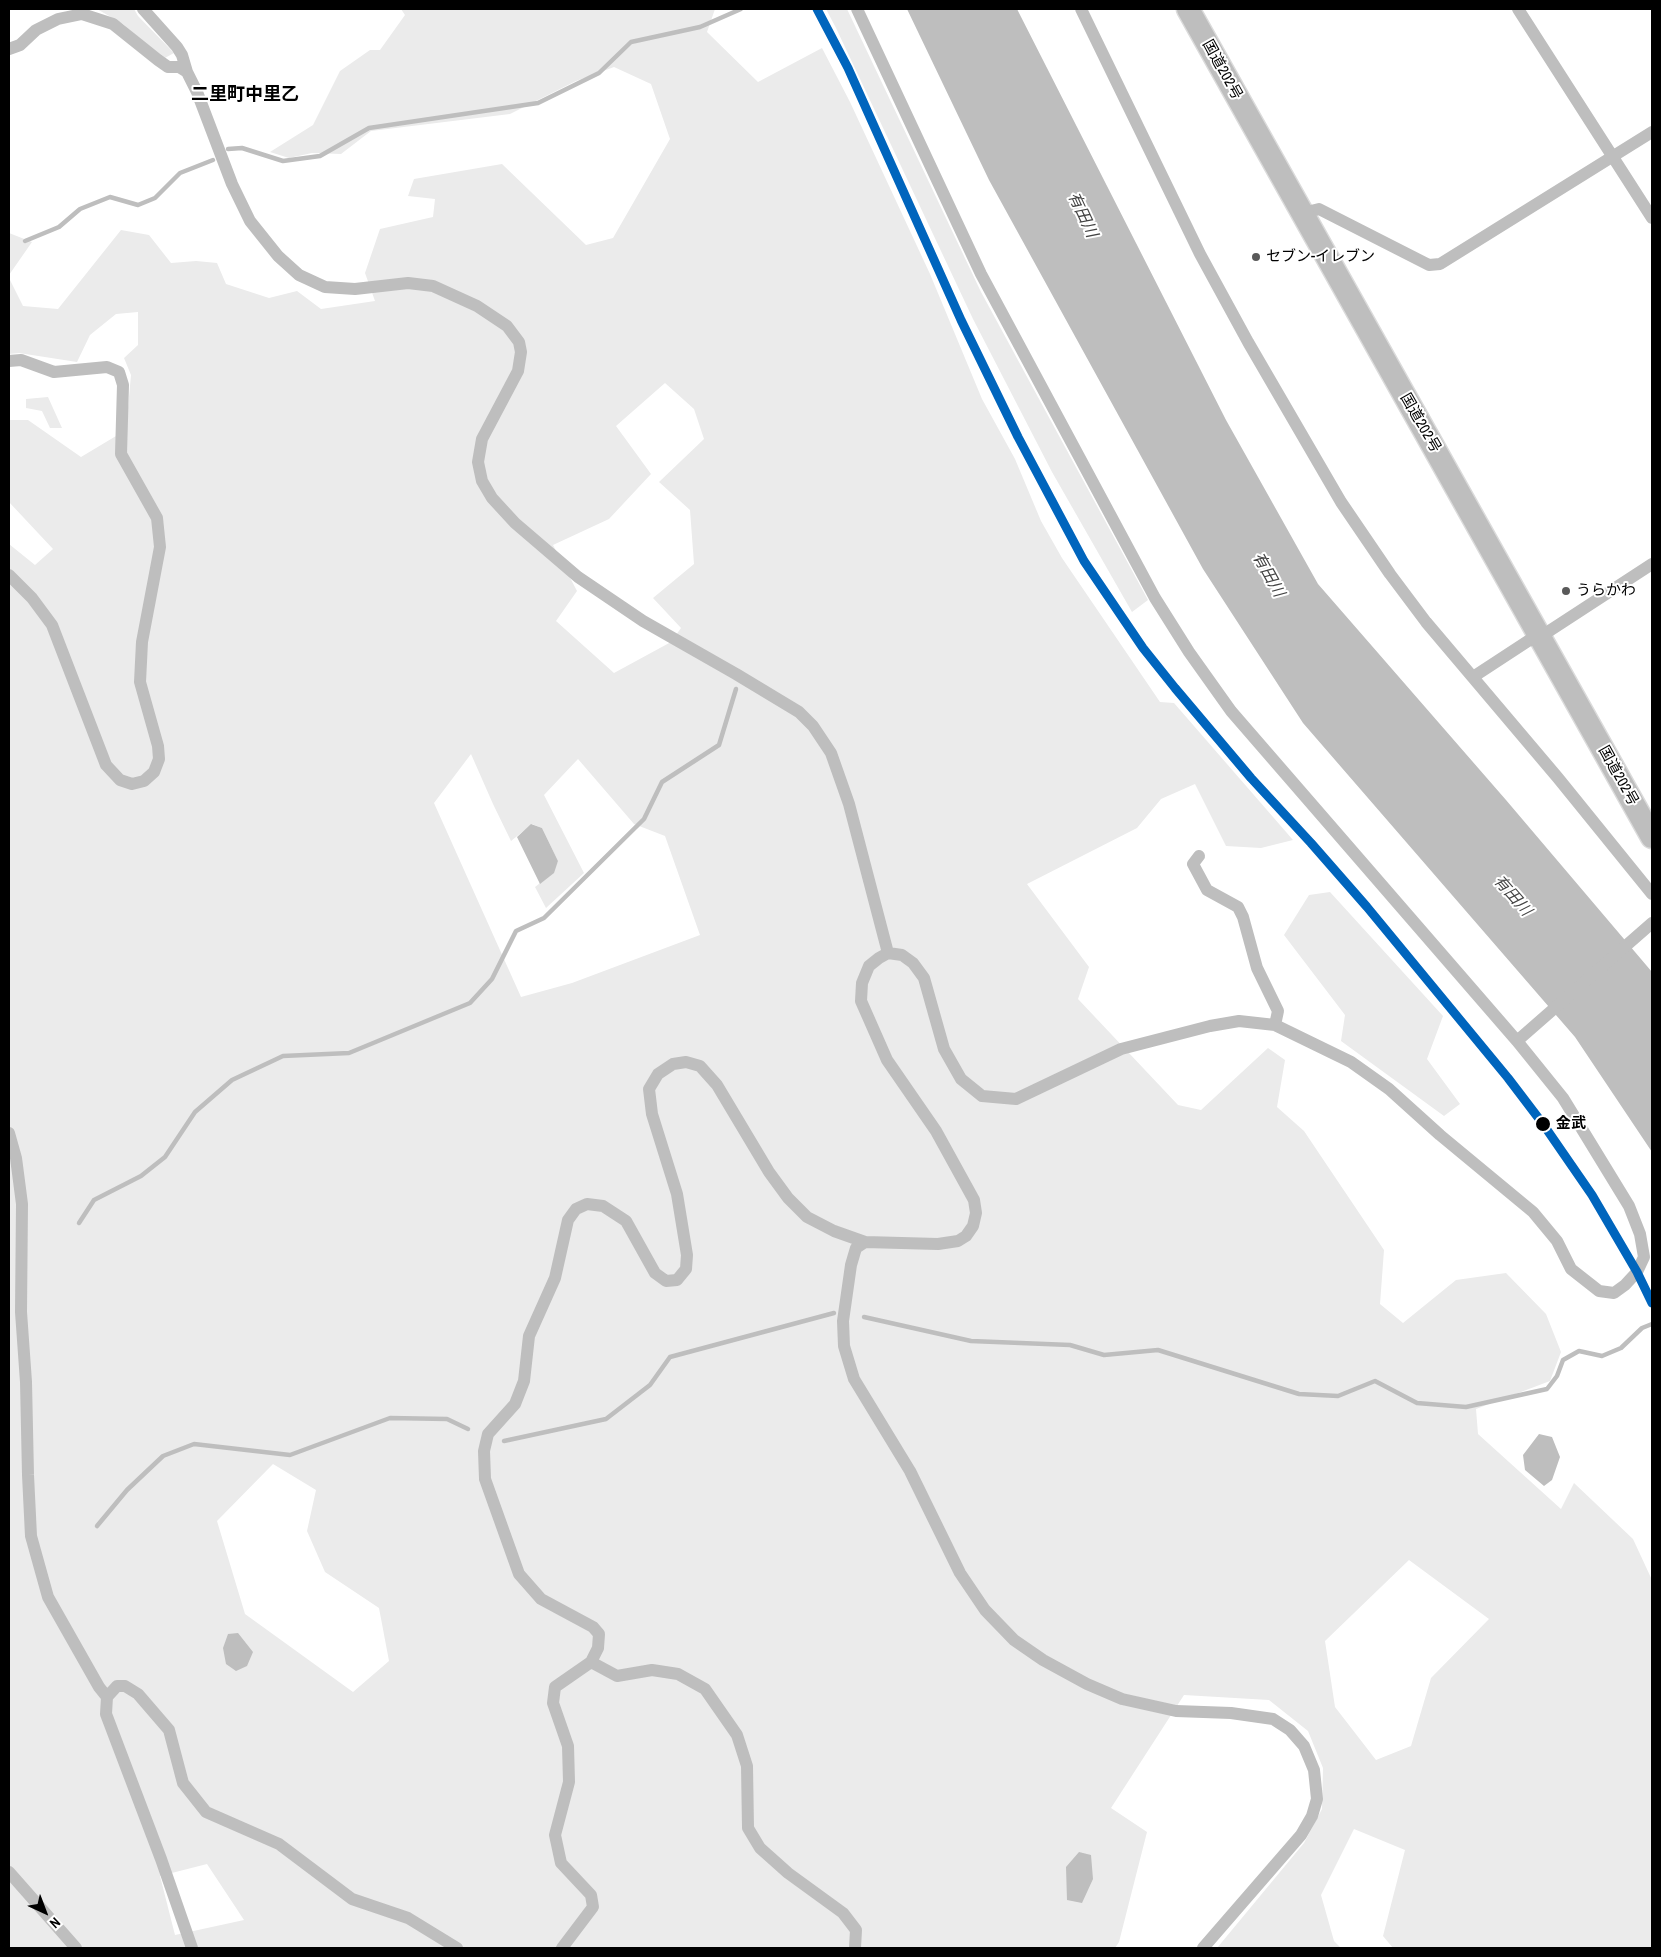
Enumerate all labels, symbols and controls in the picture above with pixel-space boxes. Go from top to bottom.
street label: 国道202号 [1198,37,1246,103]
district label: 二里町中里乙 [191,84,299,106]
water label: 有田川 [1063,189,1101,241]
place label: セブン-イレブン [1266,248,1375,266]
marker: セブン-イレブン [1250,251,1262,263]
street label: 国道202号 [1396,390,1444,456]
water label: 有田川 [1248,549,1288,601]
place label: うらかわ [1576,582,1636,600]
marker: うらかわ [1560,585,1572,597]
street label: 国道202号 [1594,743,1642,809]
water label: 有田川 [1489,872,1535,920]
marker: 金武 [1534,1115,1552,1133]
place label: 金武 [1556,1115,1586,1133]
north arrow [20,1887,70,1937]
text: N [46,1914,64,1932]

